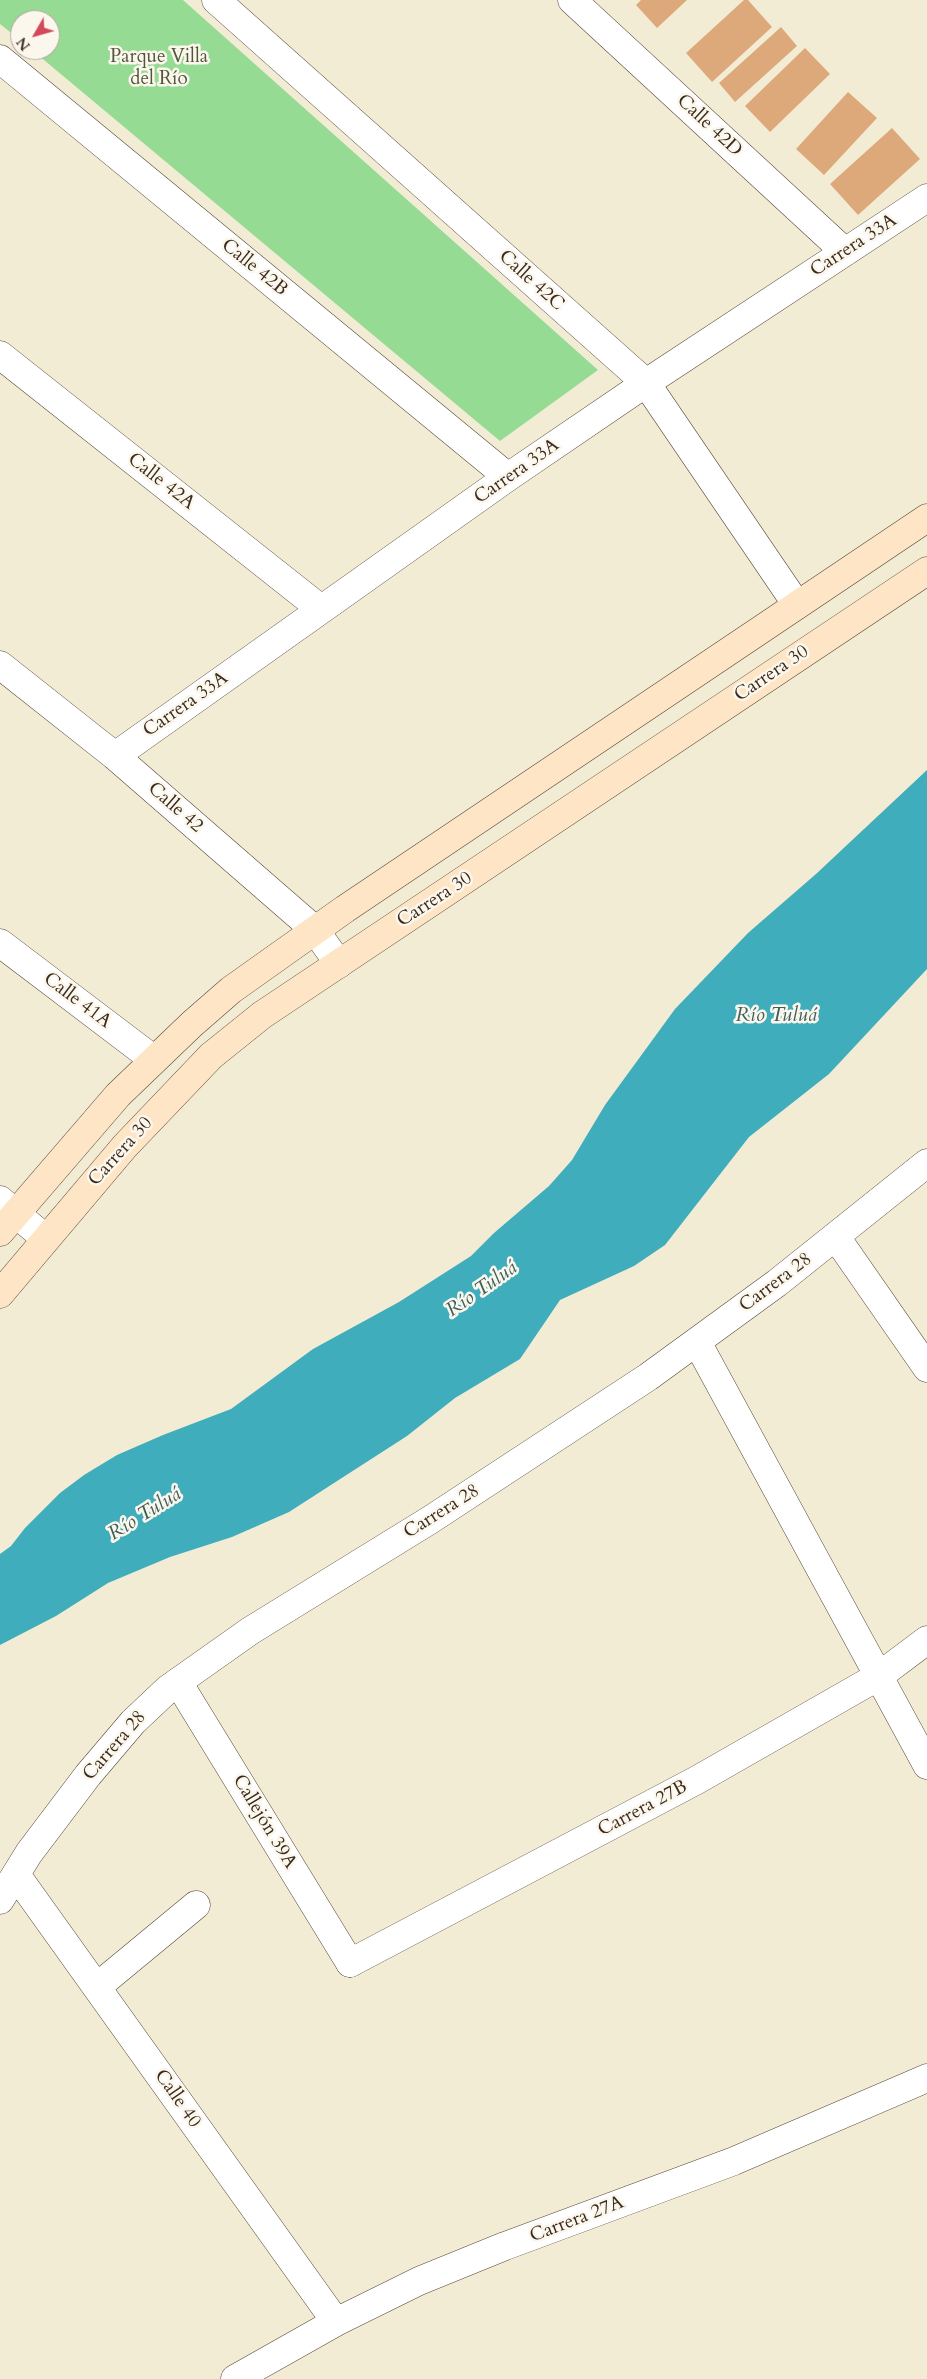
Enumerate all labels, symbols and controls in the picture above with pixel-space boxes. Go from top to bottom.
north arrow [10,10,60,60]
text: N [12,33,35,55]
park label: Parque Villa del Río [110,47,208,91]
street label: Calle 42D [672,90,746,162]
street label: Carrera 33A [807,210,901,282]
street label: Calle 42B [216,234,292,302]
street label: Calle 42C [494,246,568,316]
street label: Carrera 33A [470,434,564,510]
street label: Calle 42A [123,449,199,515]
street label: Carrera 30 [730,641,814,707]
street label: Carrera 33A [139,667,233,743]
street label: Calle 42 [143,778,207,838]
street label: Carrera 30 [393,867,477,933]
street label: Calle 41A [39,968,115,1034]
water label: Río Tuluá [735,1004,817,1028]
street label: Carrera 30 [84,1113,158,1191]
street label: Carrera 28 [735,1248,817,1318]
water label: Río Tuluá [442,1257,522,1323]
street label: Carrera 28 [400,1480,484,1544]
water label: Río Tuluá [104,1483,186,1547]
street label: Carrera 28 [79,1706,151,1786]
street label: Callejón 39A [227,1771,301,1873]
street label: Carrera 27B [594,1776,692,1842]
street label: Calle 40 [149,2066,205,2132]
street label: Carrera 27A [527,2192,627,2248]

